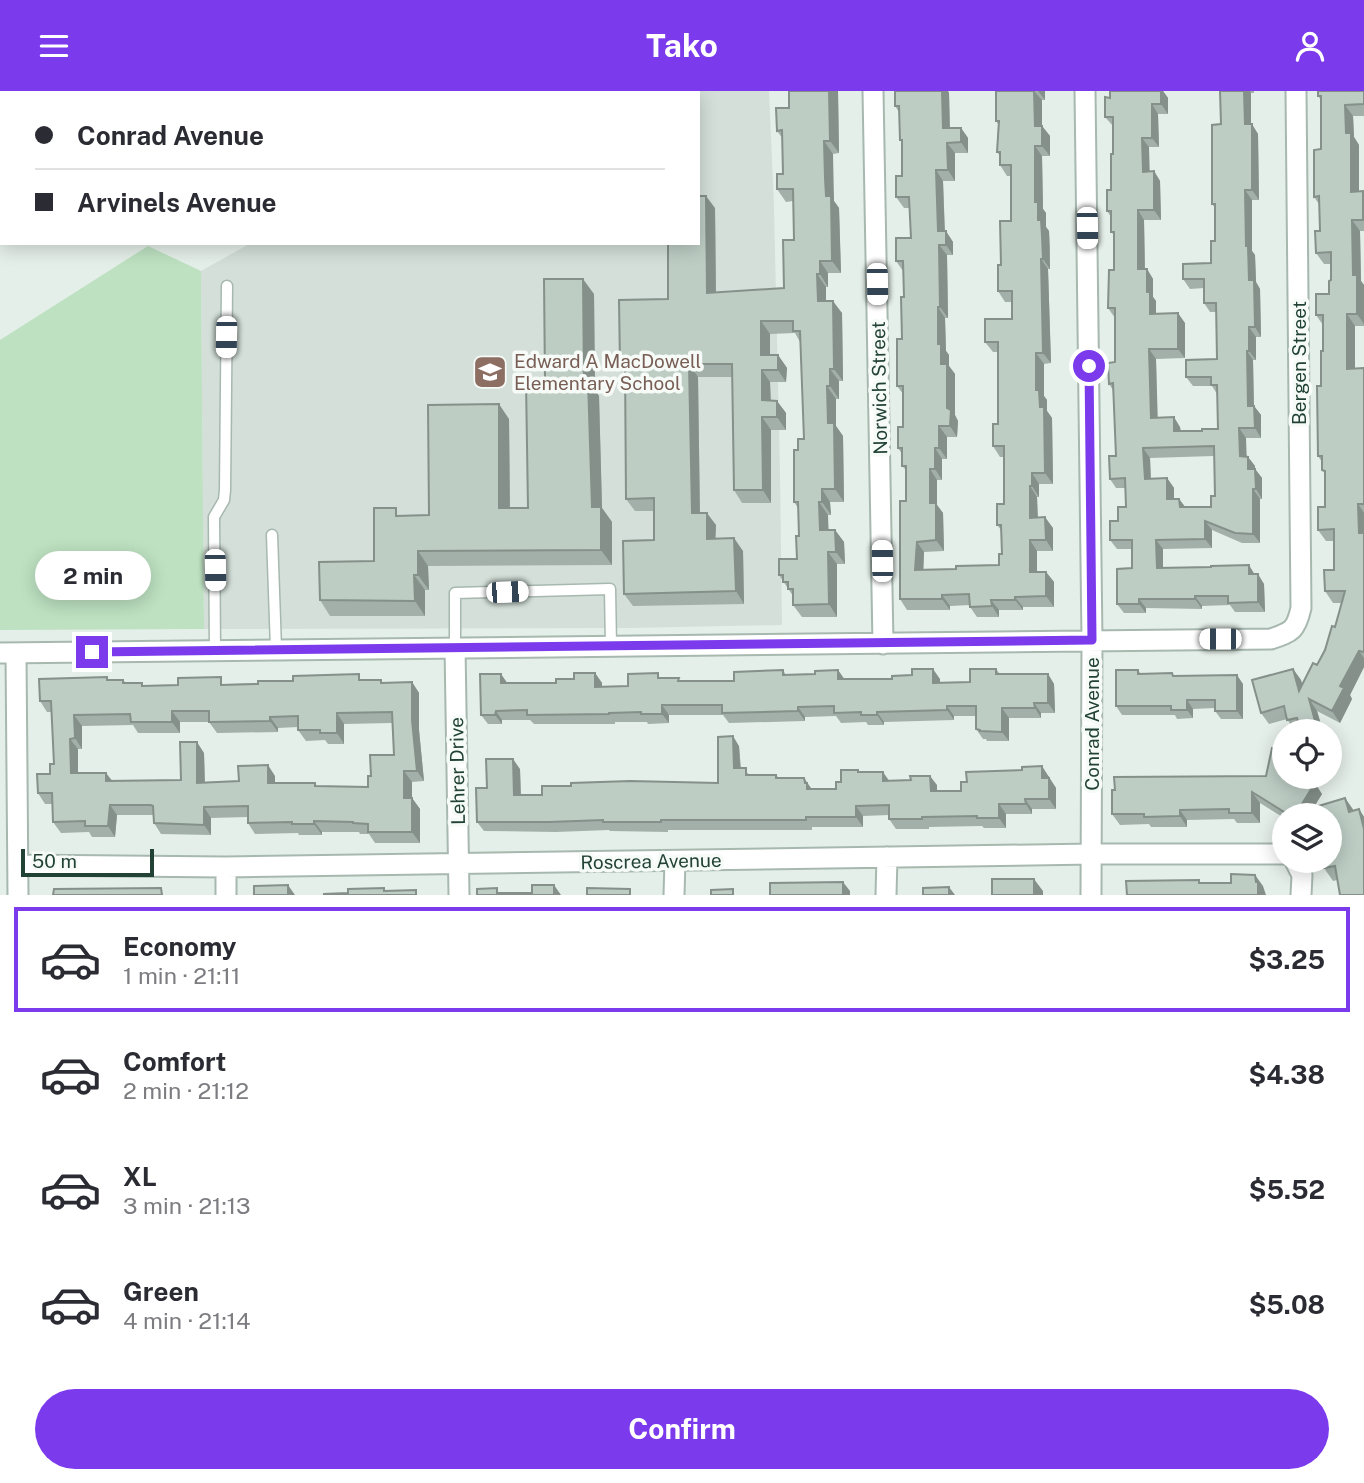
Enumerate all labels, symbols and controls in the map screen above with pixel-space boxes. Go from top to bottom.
icon: menu [35,27,73,65]
text: Tako [646,27,718,64]
icon: person [1291,27,1329,65]
text: Conrad Avenue [77,120,264,151]
text: Arvinels Avenue [77,187,277,218]
car [1077,207,1098,249]
car [867,263,888,305]
street label: Bergen Street [1288,301,1310,425]
car [216,316,237,358]
street label: Norwich Street [867,321,891,455]
place label: Edward A MacDowell Elementary School [514,350,701,394]
route start [1073,350,1105,382]
school or university icon: Edward A MacDowell Elementary School [471,353,509,391]
car [872,540,893,582]
car [205,549,226,591]
callout: 2 min [34,551,150,599]
text: 2 min [63,562,123,589]
car [486,581,529,603]
car [1200,629,1242,650]
route end [76,636,108,668]
street label: Conrad Avenue [1081,657,1103,791]
street label: Lehrer Drive [445,717,469,825]
map controls [1272,719,1342,873]
button: locate [1272,719,1342,789]
button: layers [1272,803,1342,873]
scale bar [21,846,154,878]
street label: Roscrea Avenue [580,849,722,873]
text: 50 m [32,850,77,872]
icon: car [39,928,102,991]
text: Economy [123,931,236,962]
text: $3.25 [1248,944,1325,975]
text: 1 min · 21:11 [123,962,240,989]
icon: car [39,1043,102,1106]
text: Comfort [123,1046,226,1077]
text: $4.38 [1249,1059,1325,1090]
text: 2 min · 21:12 [123,1077,249,1104]
icon: car [39,1158,102,1221]
text: XL [123,1161,157,1192]
text: $5.52 [1249,1174,1325,1205]
text: 3 min · 21:13 [123,1192,251,1219]
icon: car [39,1273,102,1336]
text: Green [123,1276,199,1307]
text: $5.08 [1249,1289,1325,1320]
text: 4 min · 21:14 [123,1307,250,1334]
button: Confirm [35,1389,1329,1469]

